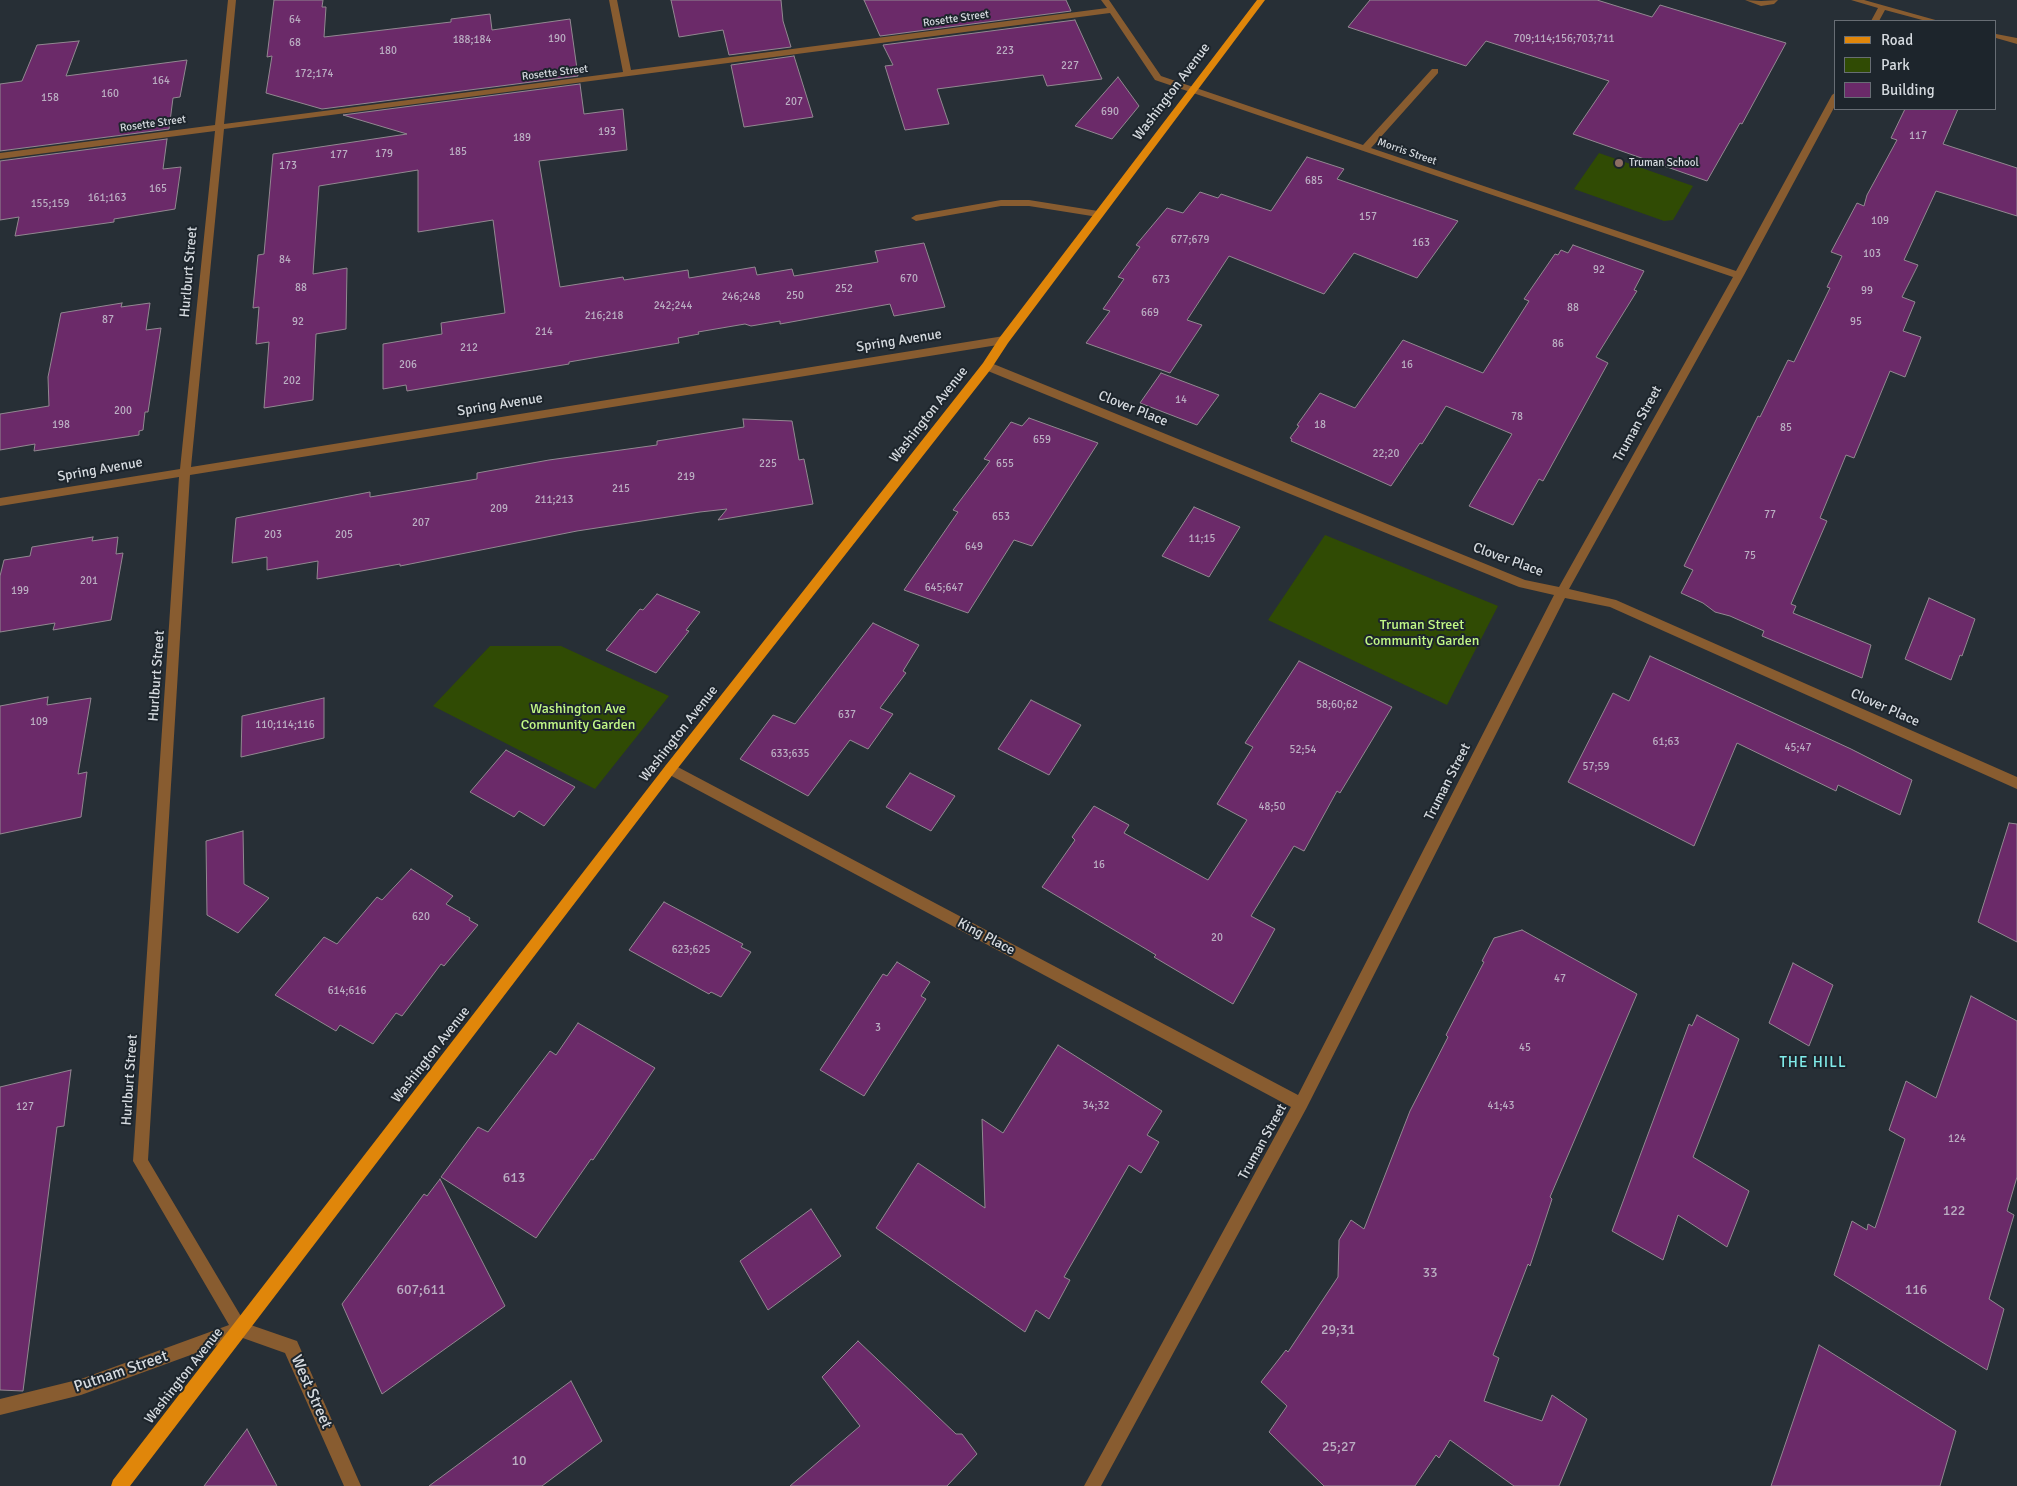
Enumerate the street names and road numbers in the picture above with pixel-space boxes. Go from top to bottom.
street label: Rosette Street [922,8,990,30]
street label: Washington Avenue [1130,40,1214,144]
street label: Rosette Street [521,62,589,84]
street label: Rosette Street [119,113,187,135]
street label: Morris Street [1376,136,1438,168]
street label: Hurlburt Street [177,226,201,318]
street label: Spring Avenue [855,326,943,356]
street label: Washington Avenue [886,363,972,467]
street label: Truman Street [1610,383,1666,465]
street label: Clover Place [1096,387,1170,431]
street label: Spring Avenue [456,390,544,420]
street label: Spring Avenue [56,454,144,486]
street label: Clover Place [1471,540,1545,580]
street label: Hurlburt Street [145,630,169,722]
street label: Washington Avenue [636,682,722,786]
street label: Clover Place [1848,685,1922,731]
street label: Truman Street [1421,741,1475,823]
street label: King Place [954,915,1018,959]
street label: Washington Avenue [388,1003,474,1107]
street label: Hurlburt Street [118,1034,142,1126]
street label: Truman Street [1235,1101,1291,1183]
street label: Washington Avenue [141,1324,227,1428]
street label: Putnam Street [72,1347,170,1397]
street label: West Street [286,1352,336,1432]

